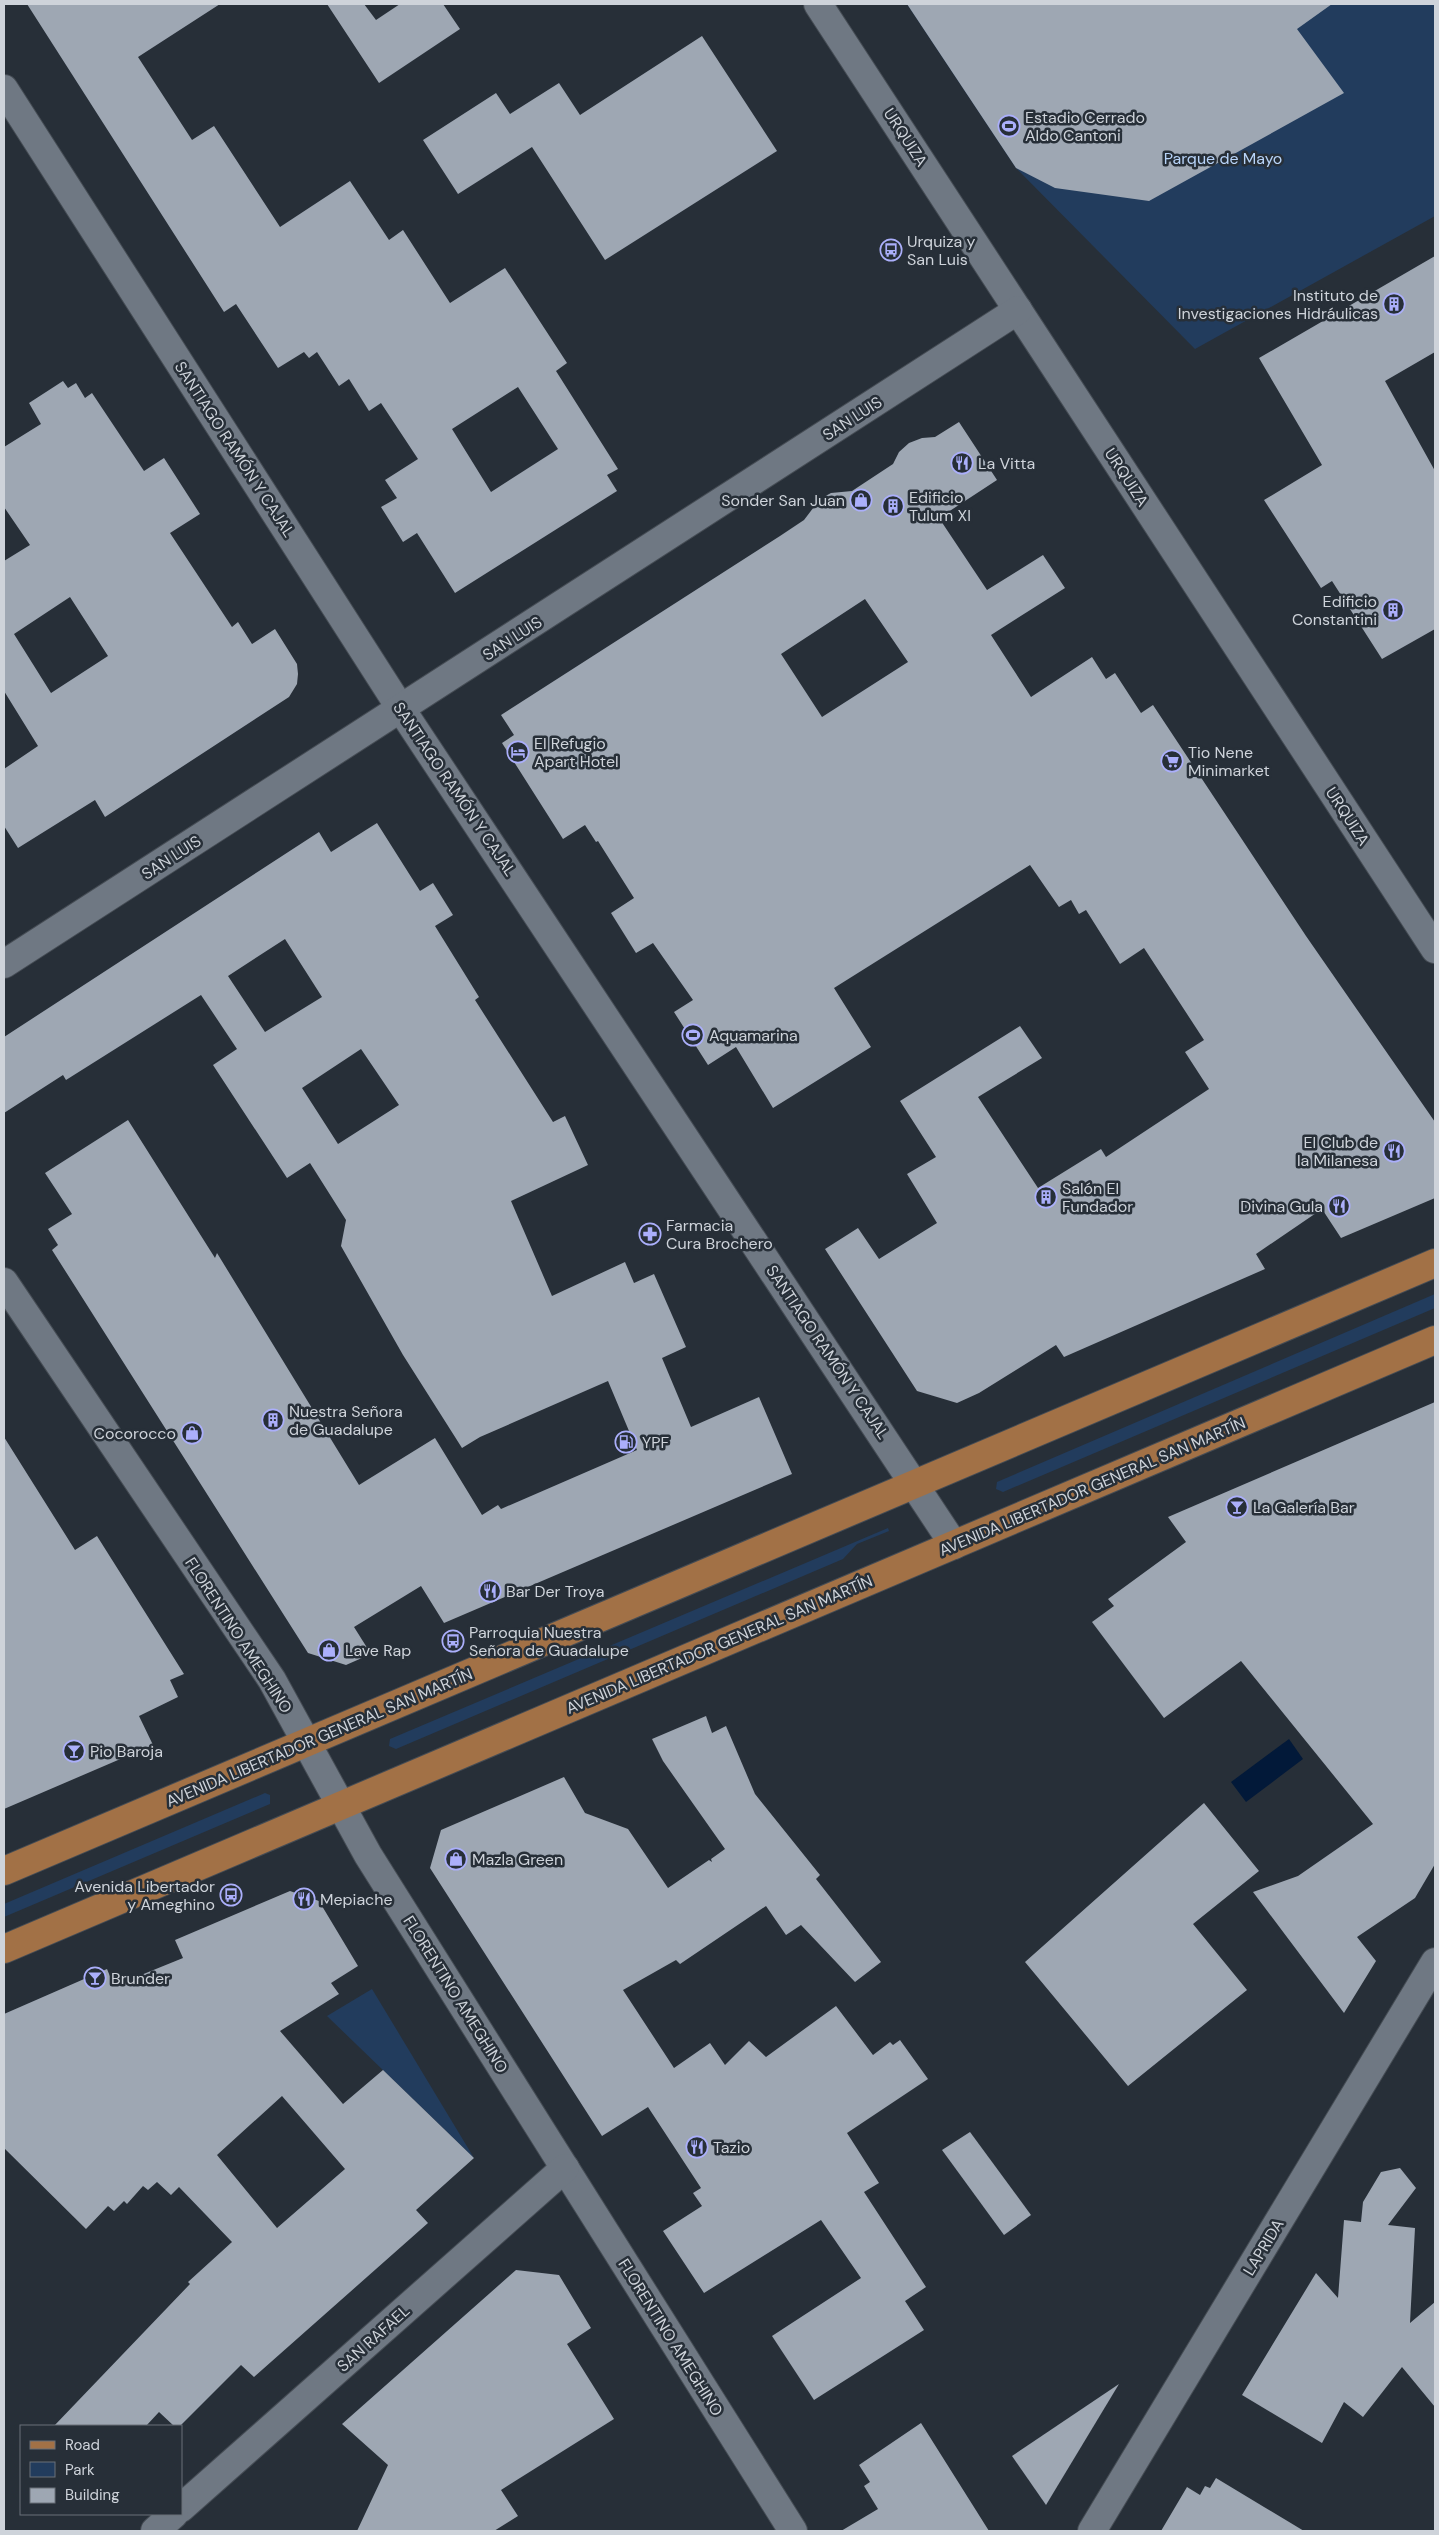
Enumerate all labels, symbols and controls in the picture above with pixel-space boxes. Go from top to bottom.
street label: URQUIZA [879,104,933,171]
place label: Estadio Cerrado Aldo Cantoni [1025,107,1145,146]
sports icon: Estadio Cerrado Aldo Cantoni [997,114,1021,138]
park label: Parque de Mayo [1164,148,1282,169]
place label: Urquiza y San Luis [907,231,975,270]
bus stop icon: Urquiza y San Luis [879,238,903,262]
place label: Instituto de Investigaciones Hidráulicas [1178,285,1378,324]
building icon: Instituto de Investigaciones Hidráulicas [1382,292,1406,316]
street label: SANTIAGO RAMÓN Y CAJAL [170,357,299,541]
street label: SAN LUIS [819,391,886,445]
street label: URQUIZA [1100,444,1154,511]
restaurant icon: La Vitta [950,451,974,475]
place label: La Vitta [978,453,1035,474]
place label: Edificio Tulum XI [909,487,971,526]
shop icon: Sonder San Juan [849,488,873,512]
place label: Sonder San Juan [721,490,845,511]
building icon: Edificio Tulum XI [881,494,905,518]
place label: Edificio Constantini [1292,591,1377,630]
building icon: Edificio Constantini [1381,598,1405,622]
street label: SAN LUIS [479,611,546,665]
street label: SANTIAGO RAMÓN Y CAJAL [388,698,521,880]
place label: El Refugio Apart Hotel [534,733,619,772]
hotel icon: El Refugio Apart Hotel [506,740,530,764]
place label: Tio Nene Minimarket [1188,742,1270,781]
supermarket icon: Tio Nene Minimarket [1160,749,1184,773]
street label: URQUIZA [1321,783,1375,850]
street label: SAN LUIS [138,830,205,884]
sports icon: Aquamarina [681,1023,705,1047]
place label: Aquamarina [709,1025,798,1046]
place label: El Club de la Milanesa [1297,1132,1378,1171]
restaurant icon: El Club de la Milanesa [1382,1139,1406,1163]
place label: Salón El Fundador [1062,1178,1133,1217]
building icon: Salón El Fundador [1034,1185,1058,1209]
restaurant icon: Divina Gula [1327,1194,1351,1218]
place label: Divina Gula [1240,1196,1323,1217]
place label: Farmacia Cura Brochero [666,1215,773,1254]
pharmacy icon: Farmacia Cura Brochero [638,1222,662,1246]
street label: SANTIAGO RAMÓN Y CAJAL [761,1261,894,1443]
place label: Nuestra Señora de Guadalupe [289,1401,403,1440]
building icon: Nuestra Señora de Guadalupe [261,1408,285,1432]
street label: AVENIDA LIBERTADOR GENERAL SAN MARTÍN [936,1412,1249,1561]
shop icon: Cocorocco [180,1421,204,1445]
place label: Cocorocco [94,1423,176,1444]
fuel station icon: YPF [614,1430,638,1454]
place label: YPF [642,1432,670,1453]
bar icon: La Galería Bar [1225,1495,1249,1519]
place label: La Galería Bar [1253,1497,1355,1518]
street label: FLORENTINO AMEGHINO [180,1553,297,1717]
street label: AVENIDA LIBERTADOR GENERAL SAN MARTÍN [563,1570,876,1719]
restaurant icon: Bar Der Troya [478,1579,502,1603]
place label: Bar Der Troya [506,1581,604,1602]
place label: Parroquia Nuestra Señora de Guadalupe [469,1622,629,1661]
bus stop icon: Parroquia Nuestra Señora de Guadalupe [441,1629,465,1653]
shop icon: Lave Rap [317,1638,341,1662]
place label: Lave Rap [345,1640,411,1661]
street label: AVENIDA LIBERTADOR GENERAL SAN MARTÍN [163,1663,476,1812]
bar icon: Pio Baroja [62,1739,86,1763]
place label: Pio Baroja [90,1741,163,1762]
shop icon: Mazla Green [444,1847,468,1871]
place label: Mazla Green [472,1849,563,1870]
place label: Avenida Libertador y Ameghino [74,1876,215,1915]
bus stop icon: Avenida Libertador y Ameghino [219,1883,243,1907]
restaurant icon: Mepiache [292,1887,316,1911]
place label: Mepiache [320,1889,393,1910]
street label: FLORENTINO AMEGHINO [399,1912,513,2077]
bar icon: Brunder [83,1966,107,1990]
place label: Brunder [111,1968,170,1989]
restaurant icon: Tazio [685,2135,709,2159]
place label: Tazio [713,2137,750,2158]
street label: LAPRIDA [1238,2215,1289,2279]
street label: FLORENTINO AMEGHINO [614,2255,728,2420]
street label: SAN RAFAEL [333,2300,414,2377]
legend [20,2425,182,2515]
text: Road [65,2435,100,2455]
text: Park [65,2460,95,2480]
text: Building [65,2485,120,2505]

